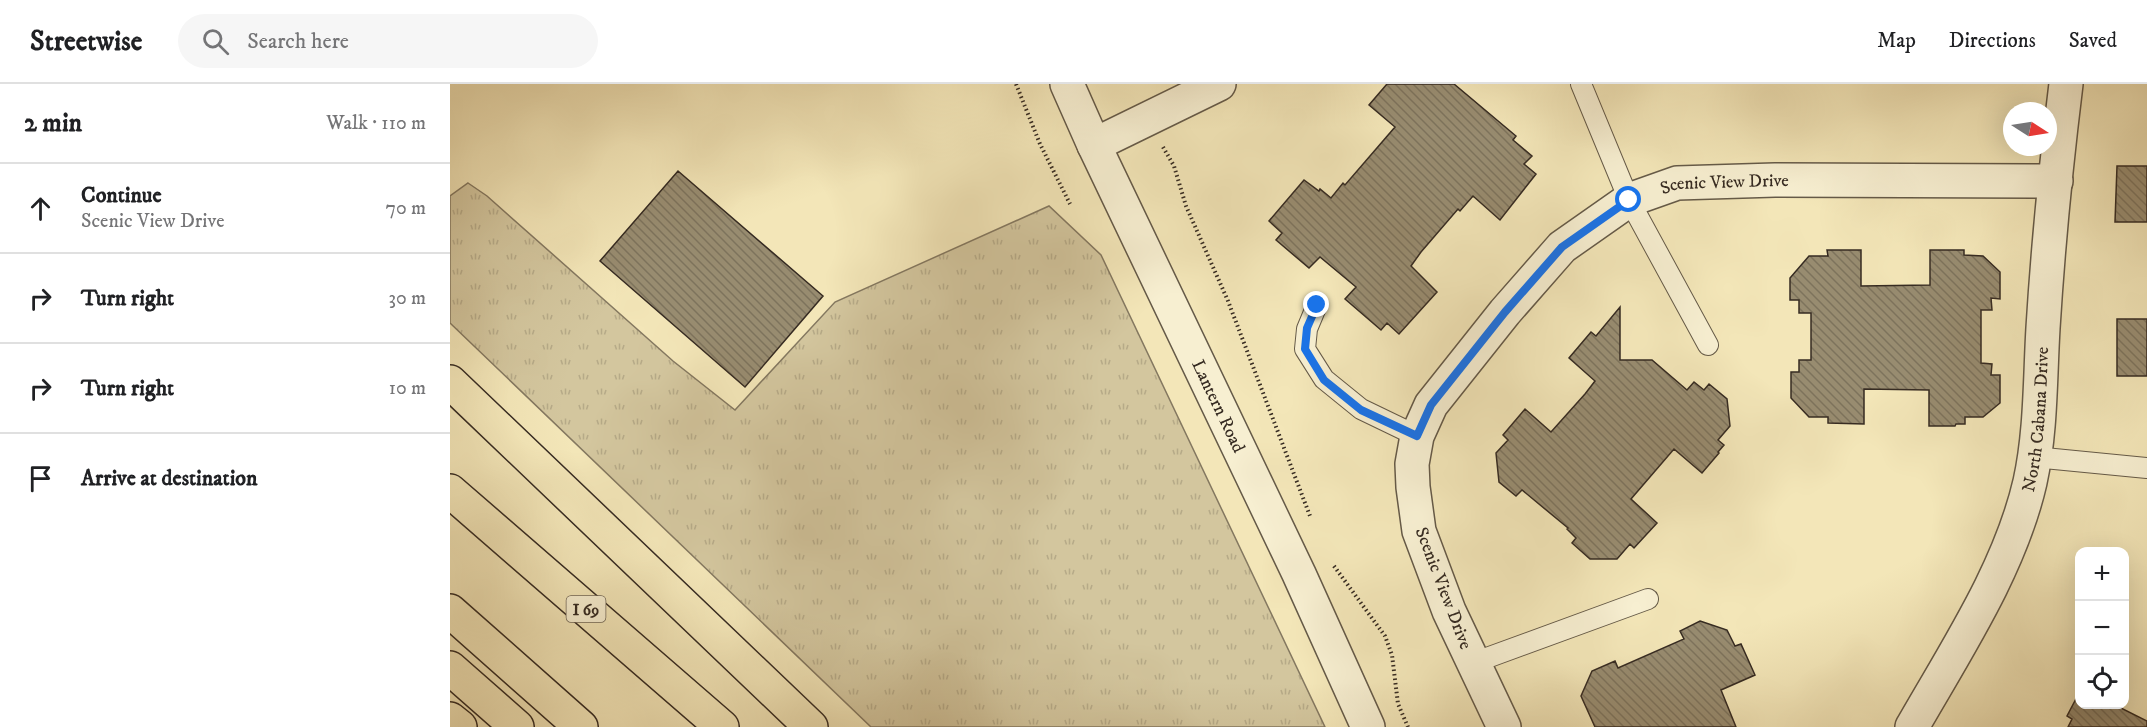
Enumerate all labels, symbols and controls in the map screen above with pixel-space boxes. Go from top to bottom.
search box [178,14,598,68]
text: Streetwise [30,24,142,59]
icon: search [199,25,232,58]
text: Search here [247,28,349,55]
text: Map [1877,28,1916,54]
text: Directions [1949,28,2036,54]
text: Saved [2069,28,2117,54]
north arrow [2003,102,2057,156]
text: 2 min [24,107,82,140]
text: Walk · 110 m [326,111,426,136]
street label: Scenic View Drive [1657,170,1789,200]
text: Continue [81,182,162,209]
route start [1615,186,1641,212]
icon: ahead [24,192,57,225]
text: 70 m [385,196,426,221]
text: Scenic View Drive [81,209,224,234]
icon: right [24,282,57,315]
text: Turn right [81,285,174,312]
text: 30 m [388,286,426,311]
route end [1303,291,1329,317]
street label: North Cabana Drive [2018,346,2054,494]
street label: Lantern Road [1186,356,1249,457]
icon: right [24,372,57,405]
text: Turn right [81,375,174,402]
text: 10 m [389,376,426,401]
icon: arrive [24,462,57,495]
text: Arrive at destination [81,465,258,492]
street label: Scenic View Drive [1410,524,1476,653]
map controls [2075,547,2129,709]
button: + [2075,547,2129,601]
road number: I 69 [566,596,606,622]
button: − [2075,601,2129,655]
button: locate [2075,655,2129,709]

